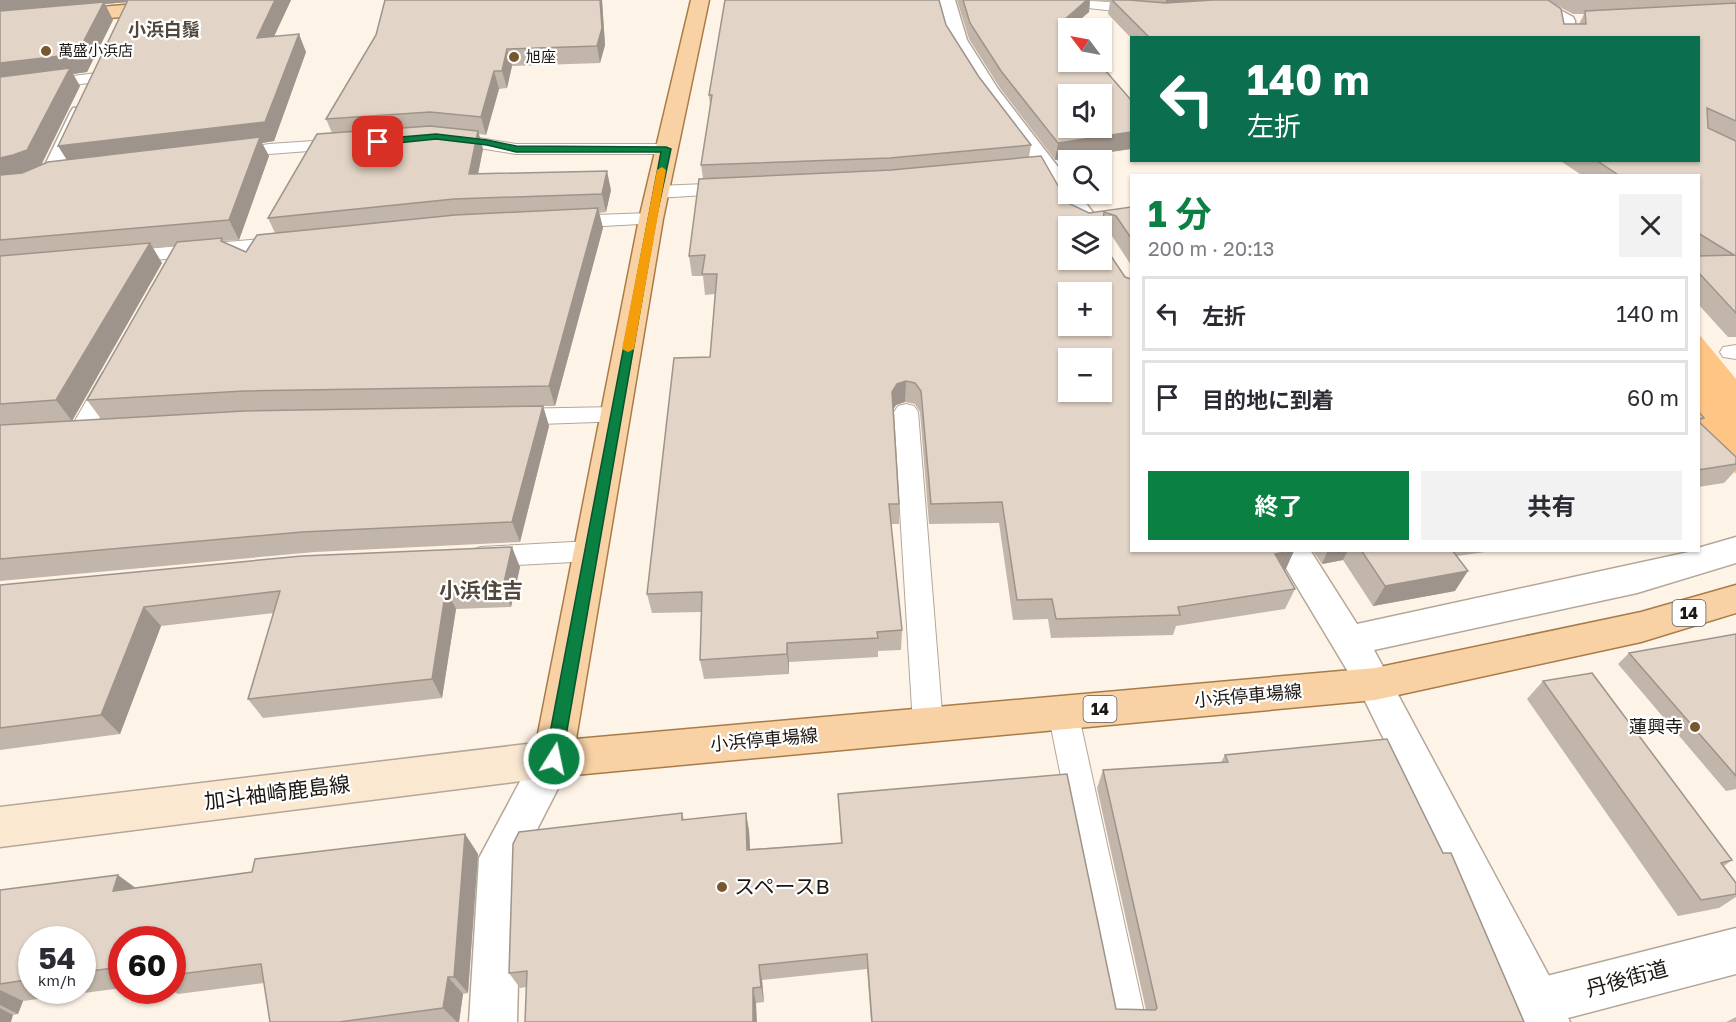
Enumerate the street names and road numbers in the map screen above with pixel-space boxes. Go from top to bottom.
road number: 14 [1672,600,1706,626]
street label: 小浜停車場線 [1193,679,1303,711]
road number: 14 [1084,696,1116,722]
street label: 小浜停車場線 [709,723,819,755]
street label: 加斗袖崎鹿島線 [202,770,351,814]
street label: 丹後街道 [1583,955,1671,1001]

